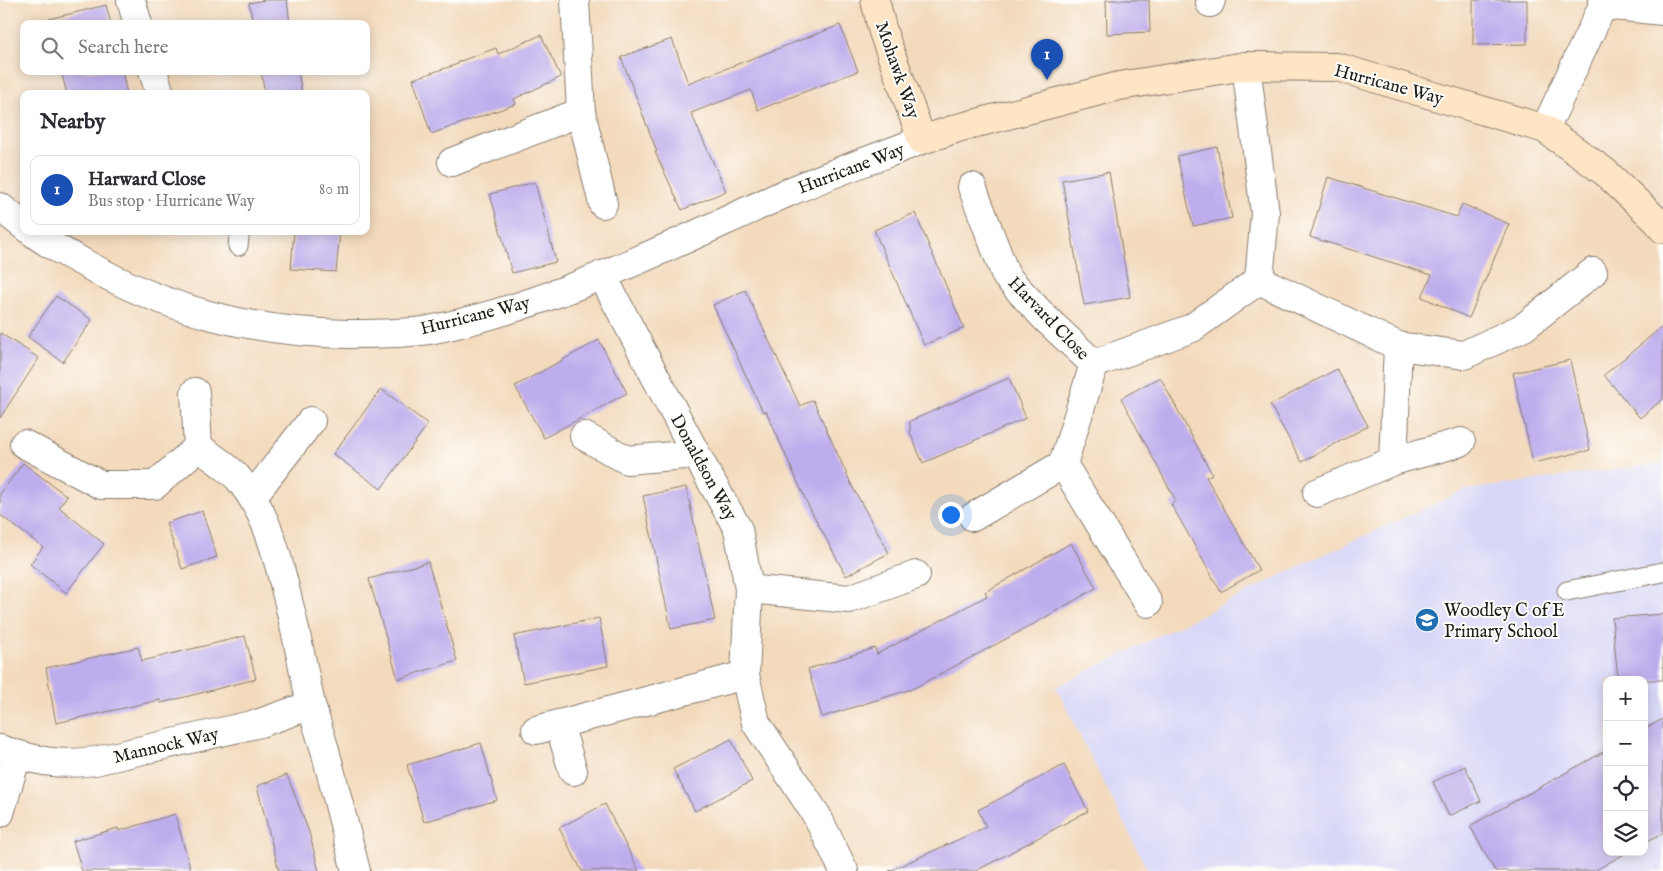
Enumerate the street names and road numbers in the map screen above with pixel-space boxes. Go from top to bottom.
street label: Mohawk Way [869,19,924,122]
street label: Hurricane Way [1331,60,1446,111]
street label: Hurricane Way [795,138,908,200]
street label: Harvard Close [1002,272,1094,366]
street label: Hurricane Way [418,292,533,341]
street label: Donaldson Way [664,411,741,525]
street label: Mannock Way [111,723,221,770]

